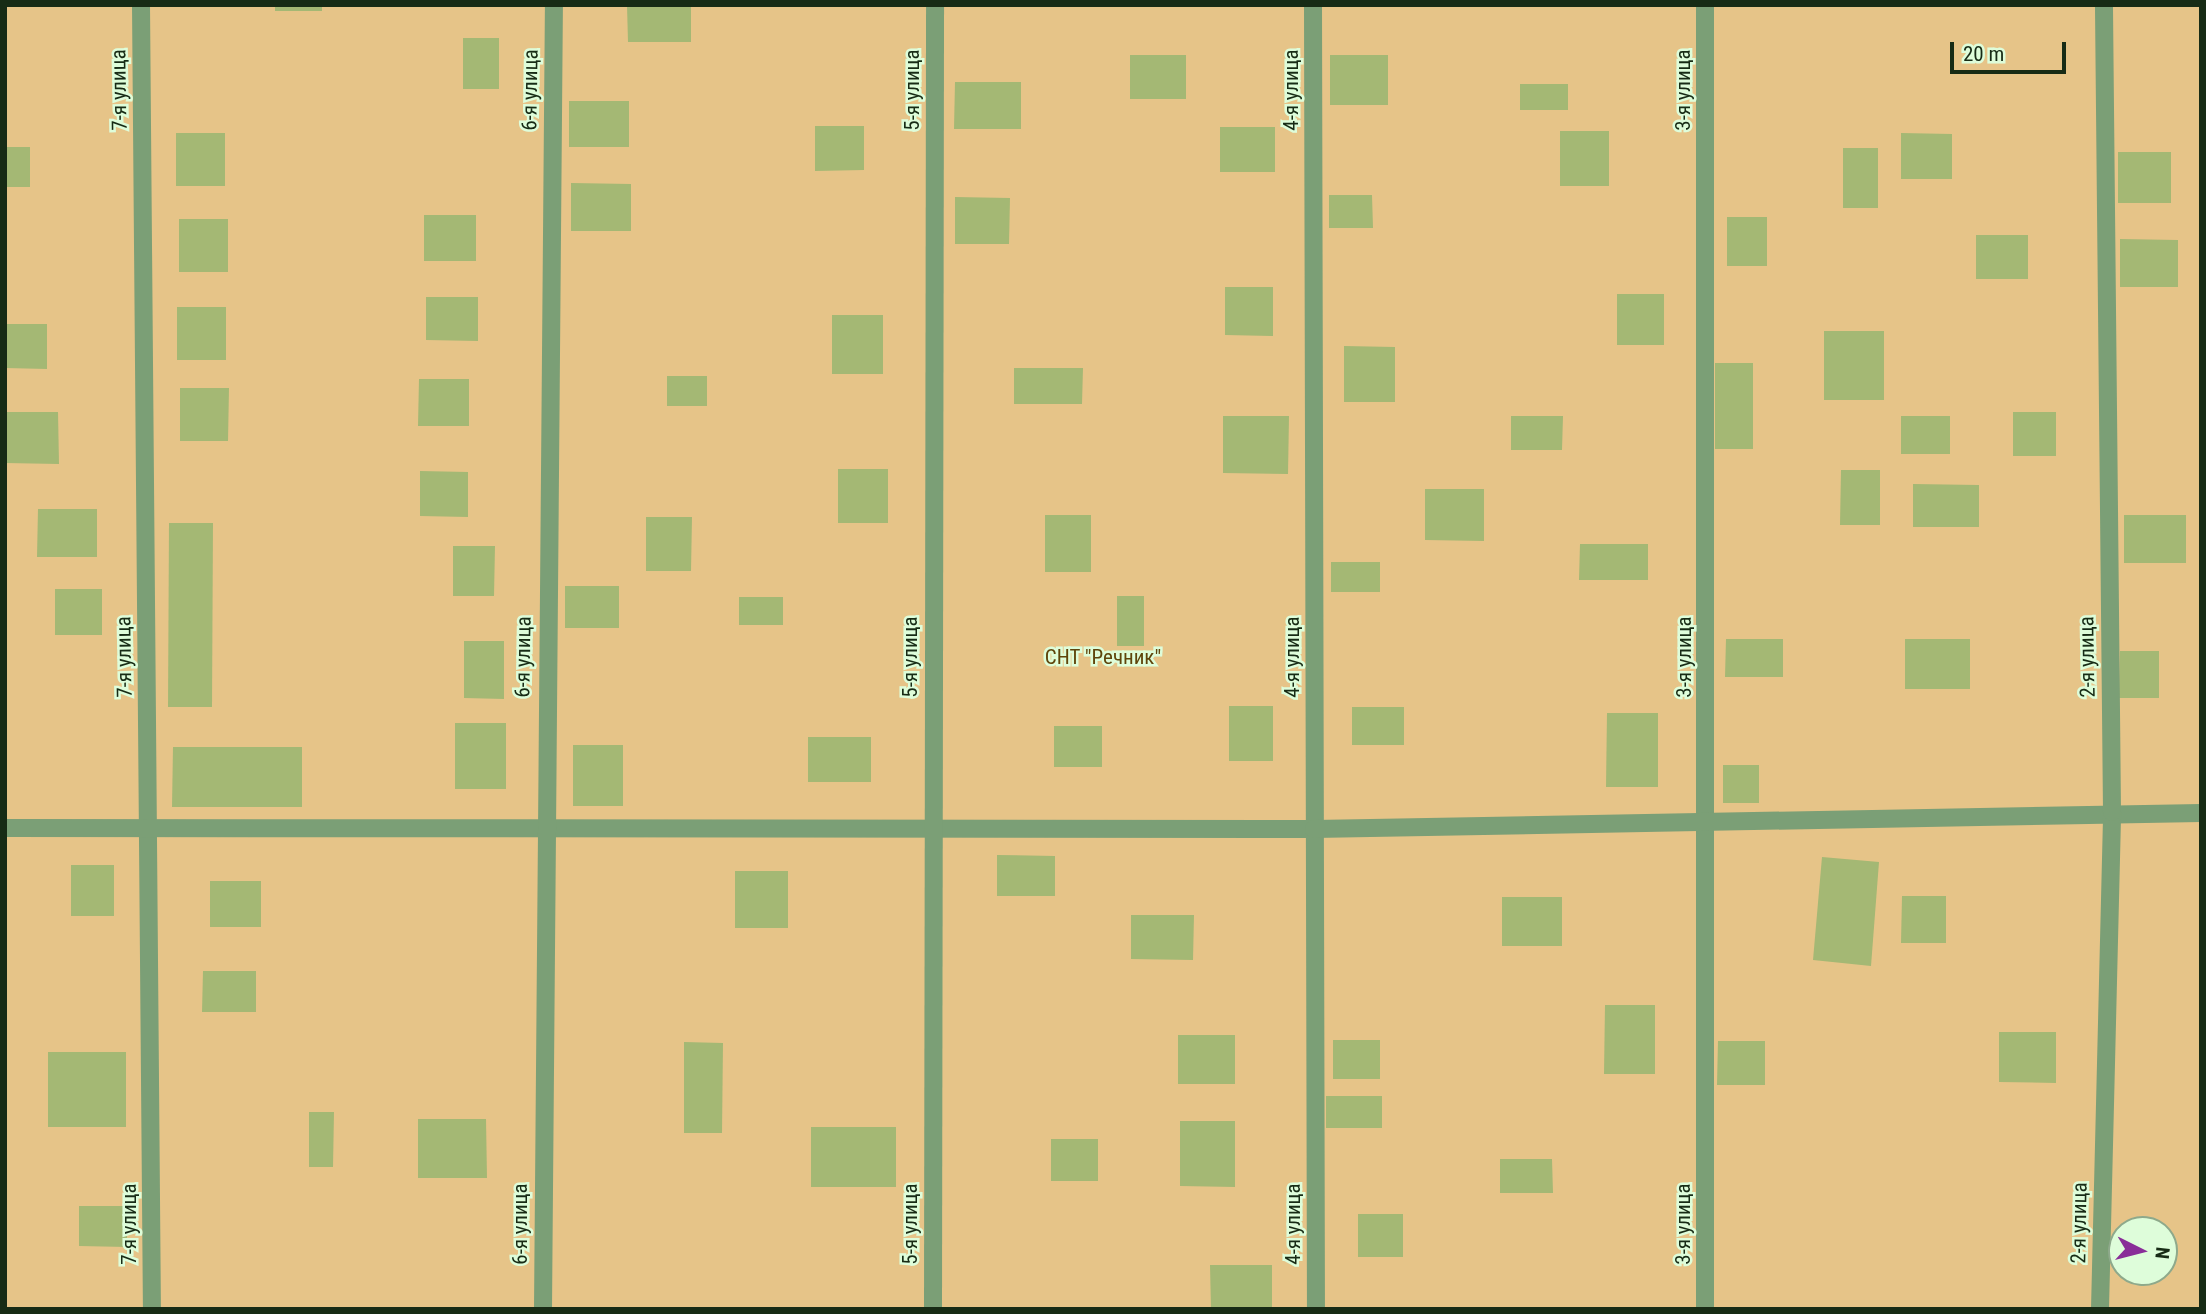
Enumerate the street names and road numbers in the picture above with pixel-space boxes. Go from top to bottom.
street label: 7-я улица [106,49,132,131]
street label: 6-я улица [517,49,543,131]
street label: 5-я улица [899,49,925,131]
street label: 4-я улица [1278,49,1304,131]
street label: 3-я улица [1670,49,1696,131]
street label: 7-я улица [111,616,137,698]
street label: 6-я улица [510,616,536,698]
street label: 5-я улица [897,616,923,698]
street label: 4-я улица [1279,616,1305,698]
street label: 3-я улица [1671,616,1697,698]
street label: 2-я улица [2074,616,2100,698]
street label: 2-я улица [2066,1182,2092,1264]
street label: 7-я улица [116,1183,142,1265]
street label: 6-я улица [507,1183,533,1265]
street label: 5-я улица [897,1183,923,1265]
street label: 4-я улица [1280,1183,1306,1265]
street label: 3-я улица [1670,1183,1696,1265]

